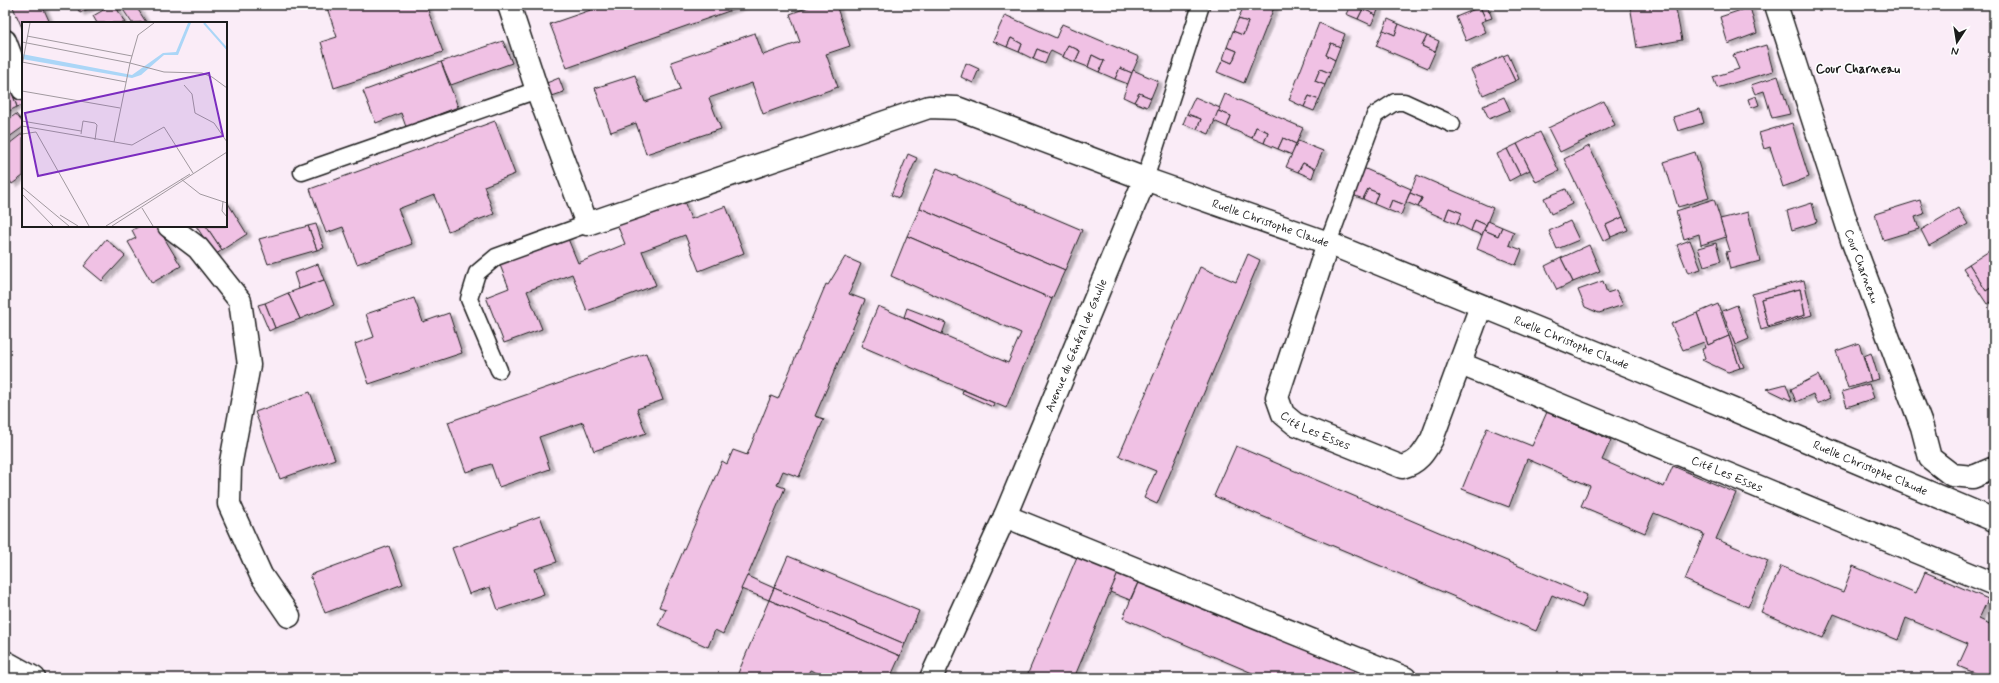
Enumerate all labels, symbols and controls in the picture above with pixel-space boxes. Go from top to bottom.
inset map [22,22,227,227]
north arrow [1937,22,1977,62]
text: N [1950,43,1960,58]
district label: Cour Charneau [1816,61,1900,78]
street label: Ruelle Christophe Claude [1210,196,1331,252]
street label: Cour Charneau [1840,227,1882,306]
street label: Avenue du Général de Gaulle [1042,277,1112,415]
street label: Ruelle Christophe Claude [1511,313,1631,374]
street label: Cité Les Esses [1276,408,1352,454]
street label: Ruelle Christophe Claude [1810,437,1930,500]
street label: Cité Les Esses [1689,453,1765,497]

